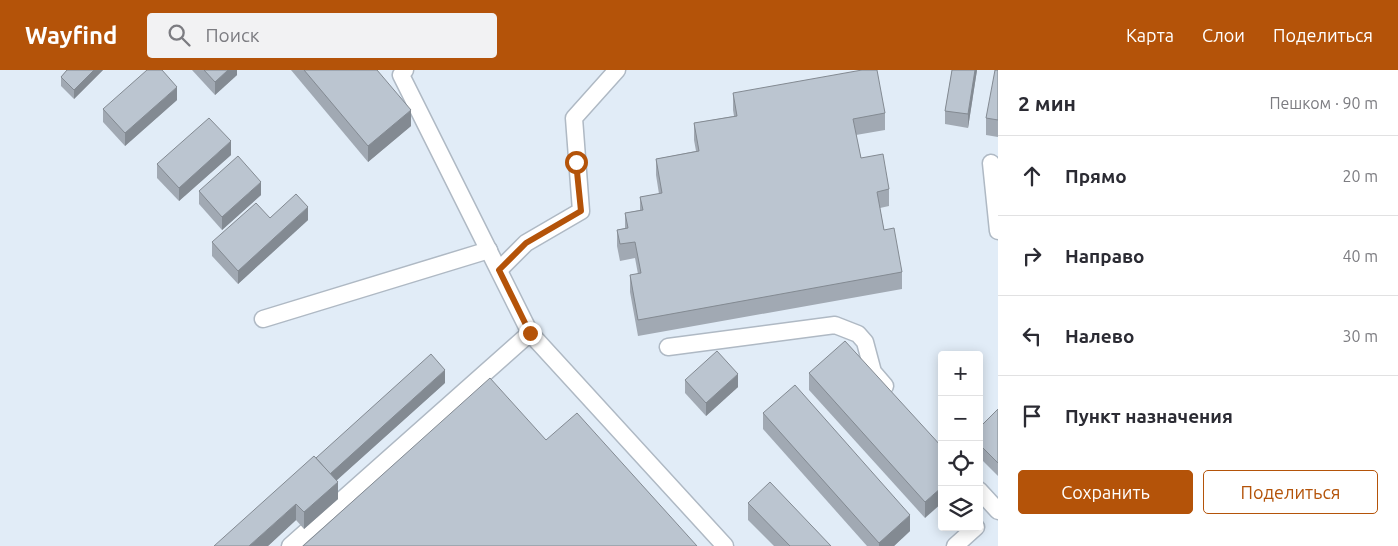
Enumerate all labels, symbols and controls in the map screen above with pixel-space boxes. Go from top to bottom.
search box [147,13,497,58]
icon: search [165,21,193,49]
text: Wayfind [25,22,117,49]
text: Поиск [205,24,260,46]
text: Карта [1126,25,1174,45]
text: Слои [1202,25,1245,45]
text: Поделиться [1273,25,1373,45]
text: 2 мин [1018,91,1076,115]
text: Пешком · 90 m [1269,94,1378,112]
route start [565,151,588,174]
icon: ahead [1018,162,1046,190]
text: Прямо [1065,165,1127,187]
text: 20 m [1342,167,1378,185]
icon: right [1018,242,1046,270]
text: Направо [1065,245,1145,267]
text: 40 m [1342,247,1378,265]
route end [519,322,542,345]
icon: left [1018,322,1046,350]
text: Налево [1065,325,1134,347]
text: 30 m [1342,327,1378,345]
map controls [938,351,983,531]
button: + [938,351,983,396]
button: − [938,396,983,441]
icon: arrive [1018,402,1046,430]
text: Пункт назначения [1065,405,1233,427]
button: locate [938,441,983,486]
button: Сохранить [1018,470,1193,514]
button: Поделиться [1203,470,1378,514]
button: layers [938,486,983,531]

